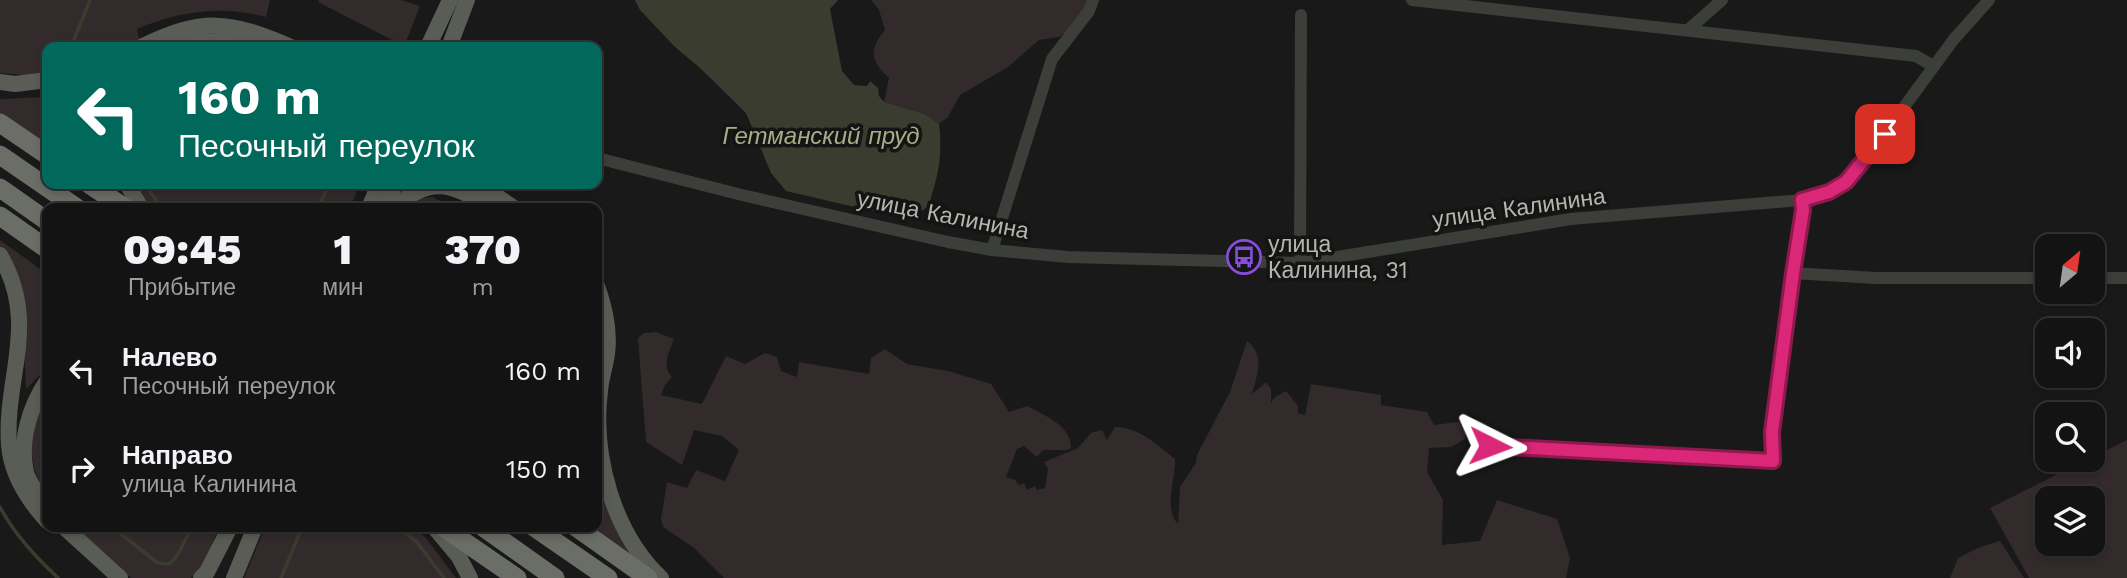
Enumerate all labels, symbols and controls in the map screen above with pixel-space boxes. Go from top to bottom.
text: 160 m [178,68,321,126]
icon: left [63,70,154,161]
pin [1855,104,1915,164]
icon: arrive [1866,115,1904,153]
water label: Гетманский пруд [723,122,919,150]
text: Песочный переулок [178,127,475,165]
street label: улица Калинина [1431,182,1608,234]
street label: улица Калинина [855,185,1031,245]
text: 09:45 [123,225,241,274]
text: 1 [333,225,352,274]
text: 370 [444,225,521,274]
place label: улица Калинина, 31 [1268,231,1408,284]
north arrow [2035,234,2105,304]
map controls [2035,234,2105,556]
bus stop icon: улица Калинина, 31 [1225,238,1263,276]
text: Прибытие [128,274,236,301]
text: мин [322,274,364,301]
text: m [472,274,494,301]
button: sound [2035,318,2105,388]
text: Налево [122,342,217,372]
icon: left [63,352,101,390]
text: 160 m [505,356,581,386]
text: Песочный переулок [122,373,335,400]
button: search [2035,402,2105,472]
position arrow [1453,409,1527,483]
text: Направо [122,440,233,470]
icon: right [63,450,101,488]
text: 150 m [506,454,581,484]
text: улица Калинина [122,471,297,498]
button: layers [2035,486,2105,556]

